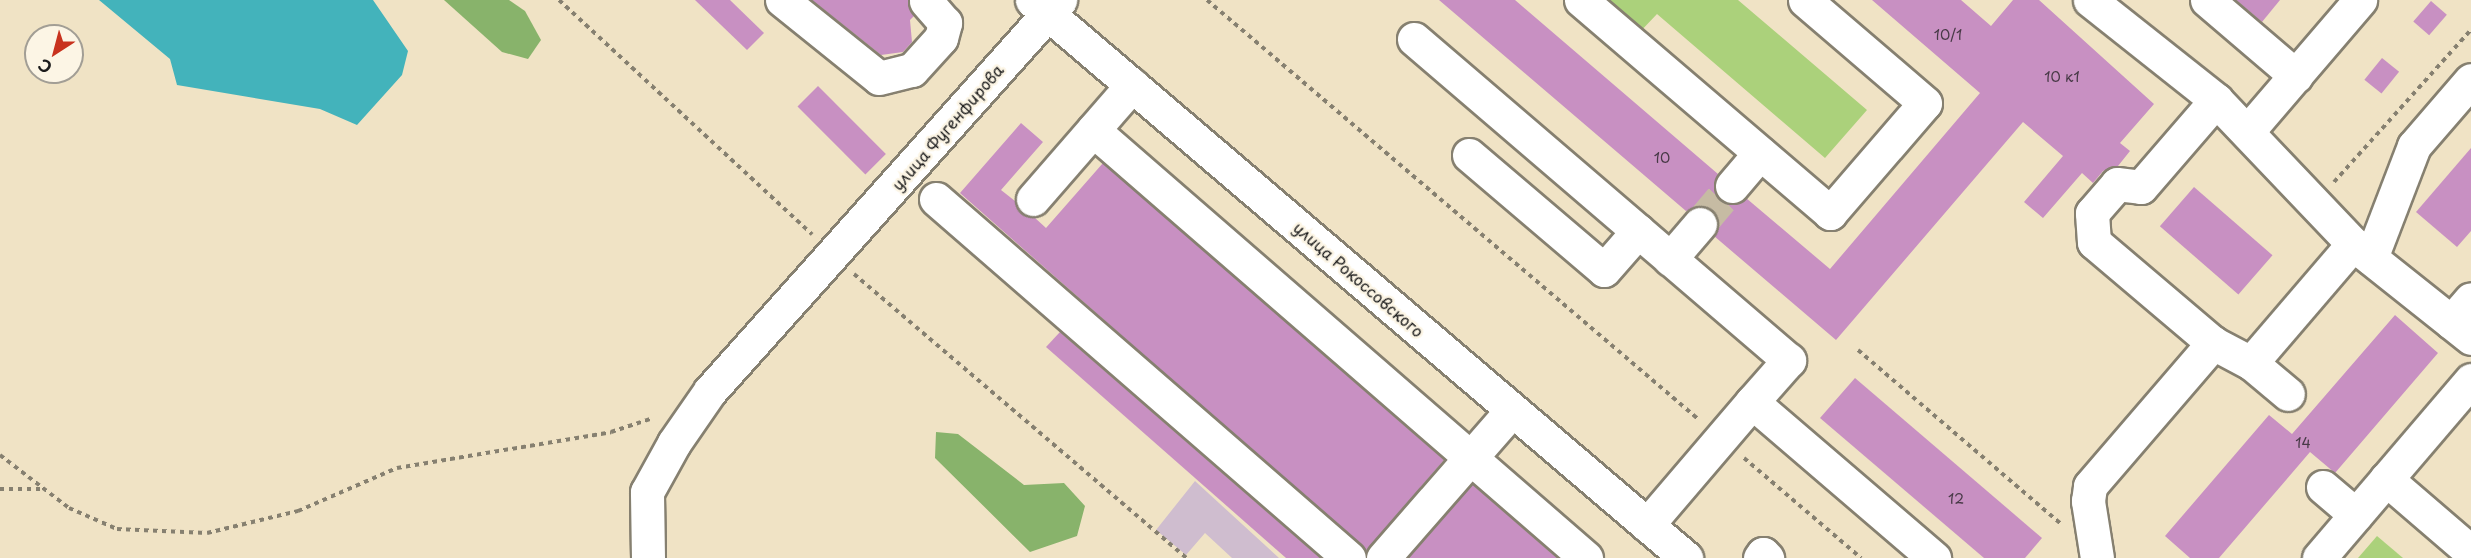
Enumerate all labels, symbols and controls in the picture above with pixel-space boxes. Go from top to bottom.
north arrow [24,24,84,84]
house number: 10/1 [1934,27,1962,43]
text: С [33,54,57,80]
street label: улица Фугенфирова [887,60,1007,194]
house number: 10 к1 [2044,69,2080,85]
house number: 10 [1654,150,1670,166]
street label: улица Рокоссовского [1290,217,1428,341]
house number: 14 [2295,435,2311,451]
house number: 12 [1948,491,1964,507]

